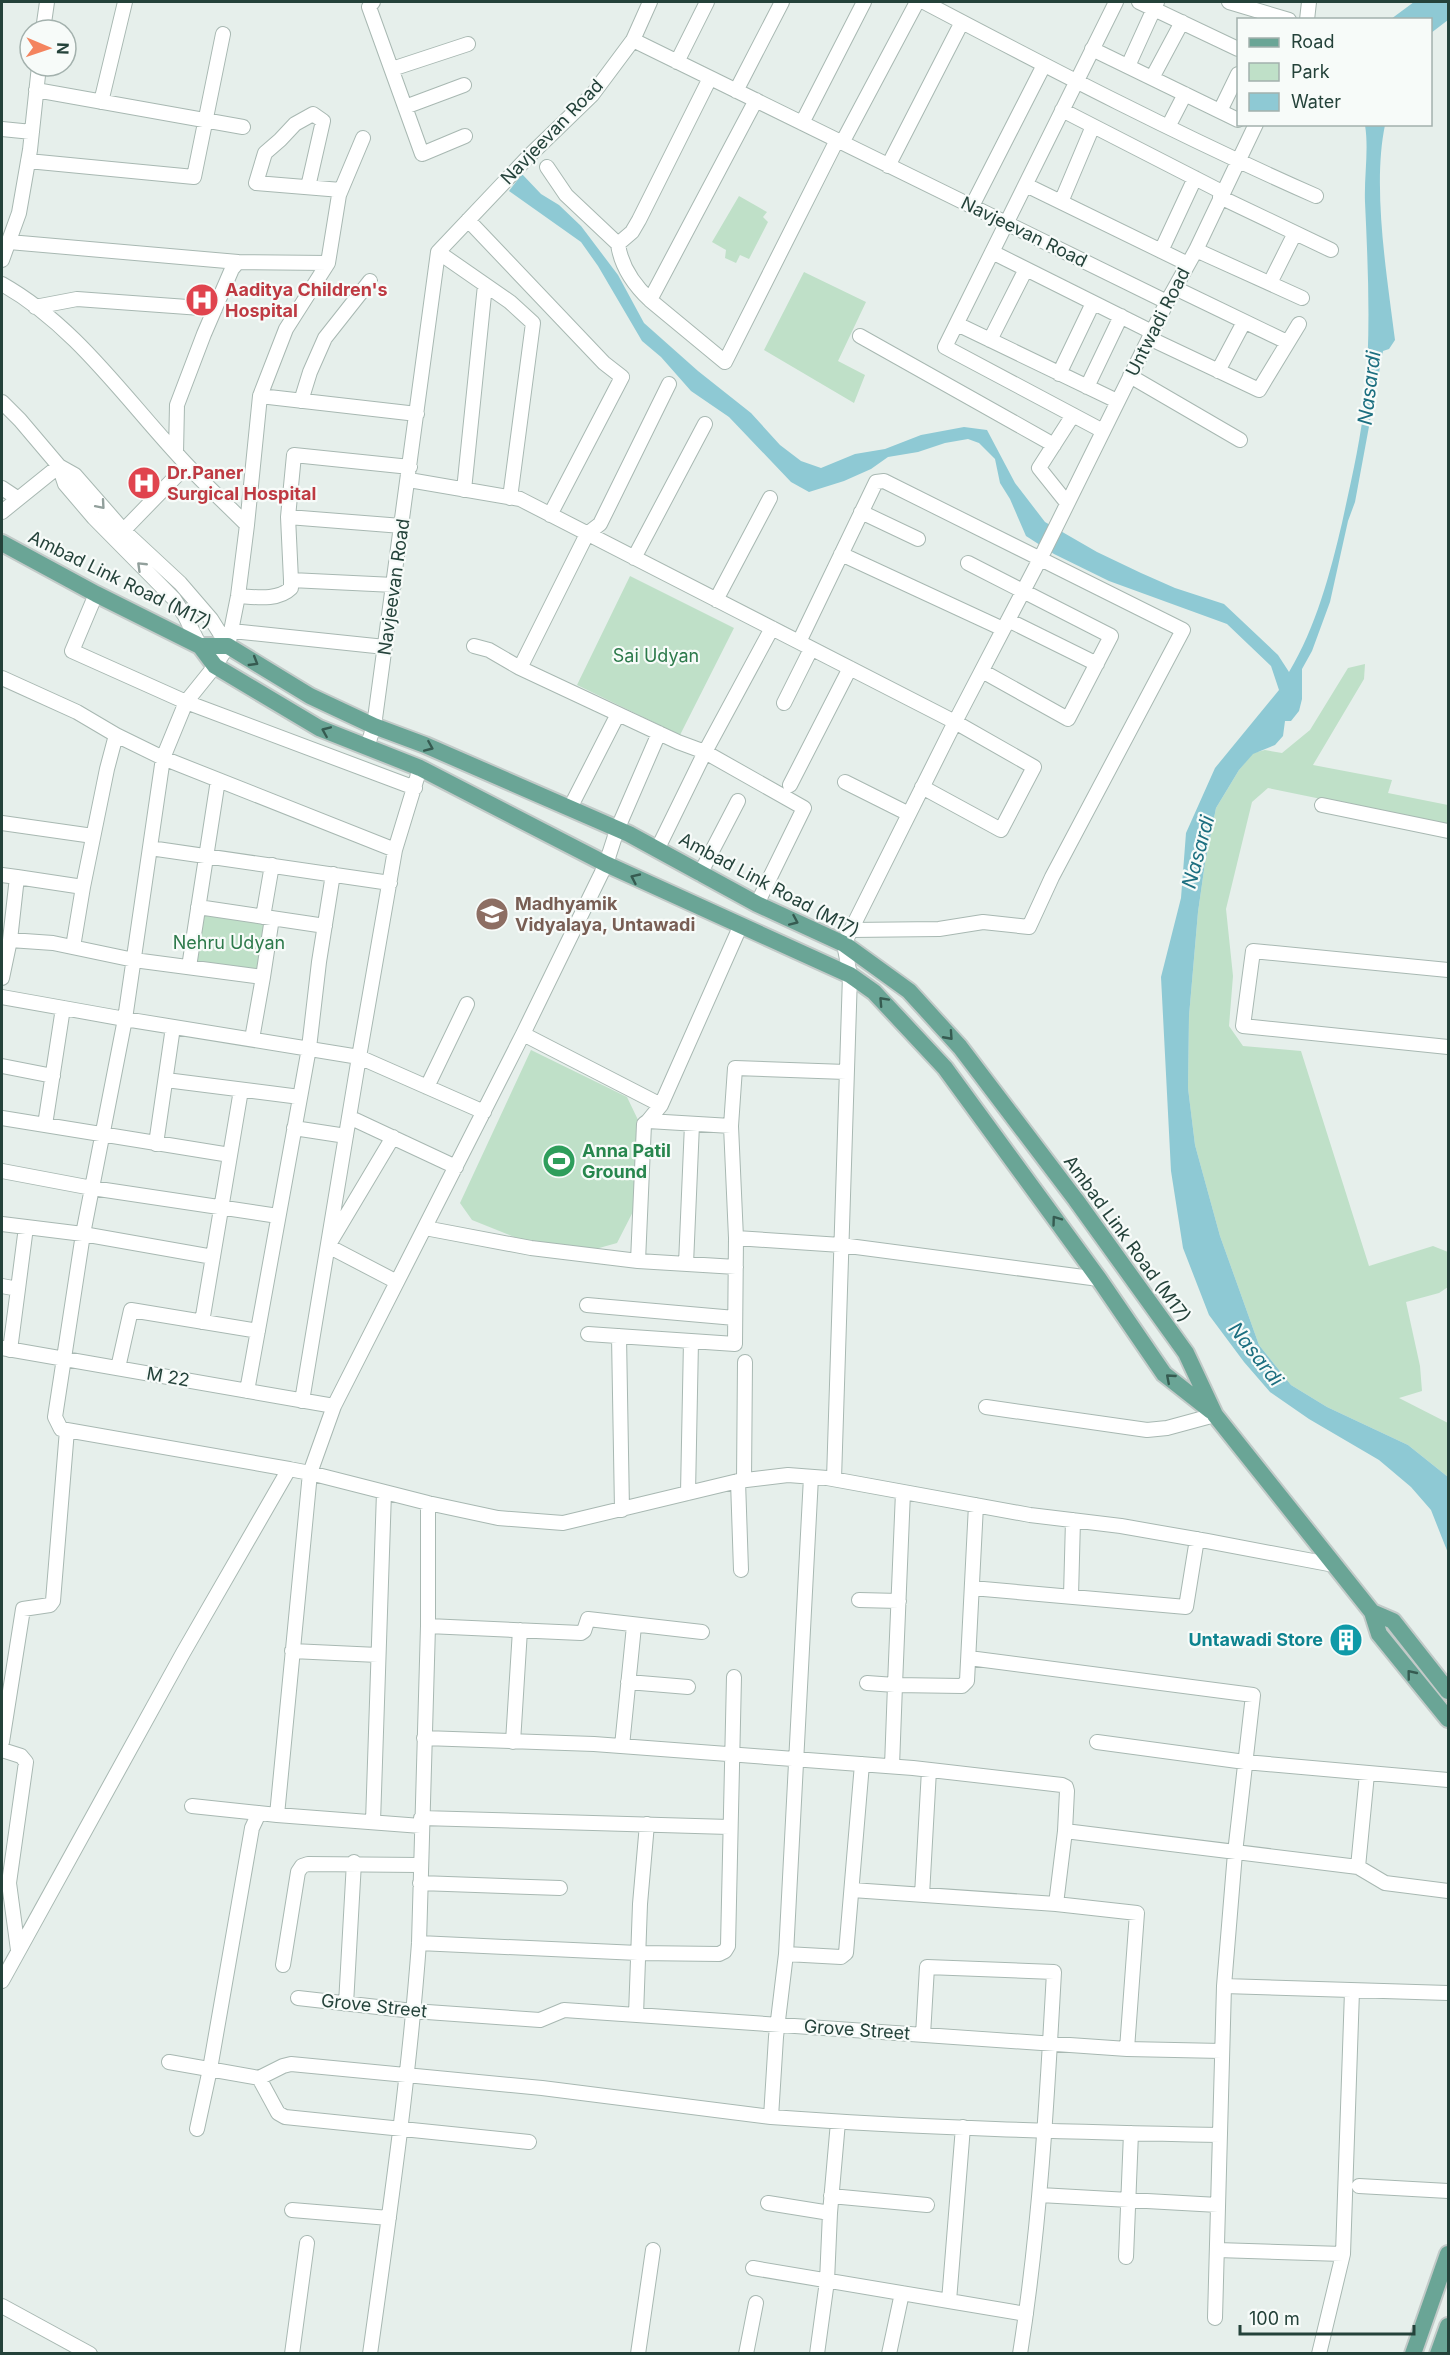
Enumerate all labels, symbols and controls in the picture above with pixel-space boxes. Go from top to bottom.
north arrow [18,18,78,78]
legend [1237,18,1432,126]
text: Road [1291,31,1334,52]
text: N [53,42,73,55]
text: Park [1291,61,1330,82]
street label: Navjeevan Road [496,75,607,189]
text: Water [1291,91,1341,112]
street label: Navjeevan Road [958,192,1091,271]
street label: Untwadi Road [1121,264,1194,380]
place label: Aaditya Children's Hospital [225,279,388,321]
hospital icon: Aaditya Children's Hospital [184,282,220,318]
water label: Nasardi [1353,348,1386,426]
place label: Dr.Paner Surgical Hospital [167,462,316,504]
hospital icon: Dr.Paner Surgical Hospital [126,465,162,501]
one-way arrow [94,498,105,509]
street label: Navjeevan Road [374,517,413,657]
street label: Ambad Link Road (M17) [25,526,215,633]
one-way arrow [138,562,148,573]
park label: Sai Udyan [613,645,699,666]
one-way arrow [248,655,258,667]
one-way arrow [322,726,333,738]
one-way arrow [423,740,434,752]
water label: Nasardi [1177,812,1220,891]
street label: Ambad Link Road (M17) [676,828,863,941]
one-way arrow [630,873,641,885]
place label: Madhyamik Vidyalaya, Untawadi [515,893,695,935]
school or university icon: Madhyamik Vidyalaya, Untawadi [474,896,510,932]
one-way arrow [788,913,799,925]
park label: Nehru Udyan [173,932,285,953]
one-way arrow [879,998,890,1008]
one-way arrow [942,1029,953,1039]
place label: Anna Patil Ground [582,1140,671,1182]
sports icon: Anna Patil Ground [541,1143,577,1179]
street label: Ambad Link Road (M17) [1060,1151,1195,1326]
one-way arrow [1052,1216,1063,1227]
water label: Nasardi [1224,1317,1289,1392]
street label: M 22 [145,1362,191,1391]
one-way arrow [1166,1374,1177,1385]
building icon: Untawadi Store [1328,1622,1364,1658]
place label: Untawadi Store [1188,1629,1323,1650]
one-way arrow [1408,1670,1419,1681]
street label: Grove Street [320,1989,428,2022]
street label: Grove Street [803,2015,911,2044]
scale bar [1240,2298,1414,2336]
text: 100 m [1249,2308,1300,2329]

